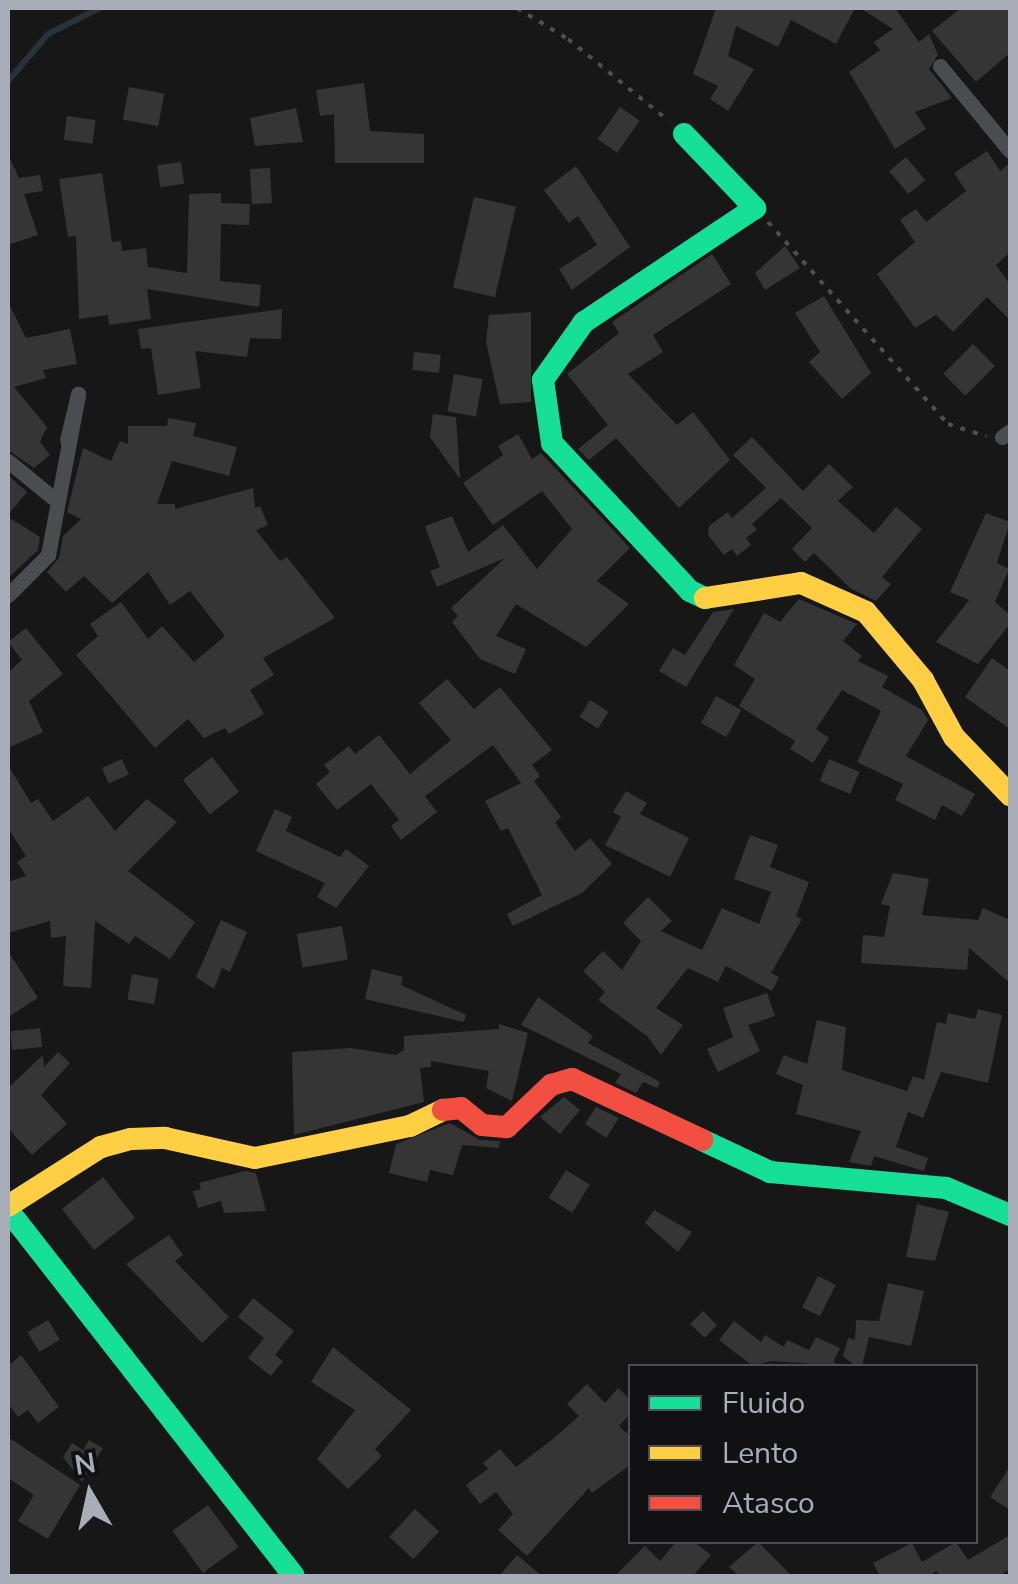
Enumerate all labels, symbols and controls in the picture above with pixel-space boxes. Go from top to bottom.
legend [628,1364,978,1544]
text: Fluido [722,1383,805,1424]
text: Lento [722,1433,798,1474]
north arrow [40,1444,140,1544]
text: N [72,1444,99,1485]
text: Atasco [722,1483,815,1524]

